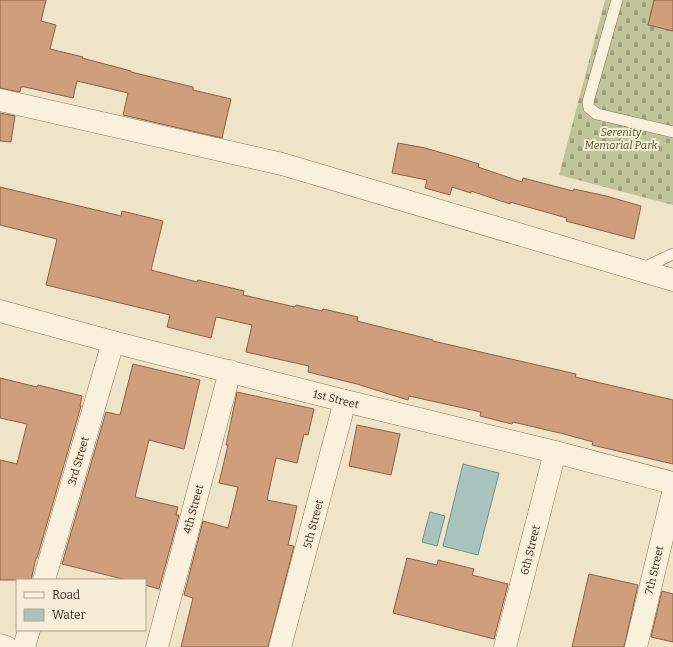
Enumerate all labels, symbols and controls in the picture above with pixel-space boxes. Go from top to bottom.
park label: Serenity Memorial Park [584,126,659,152]
street label: 1st Street [312,387,360,411]
street label: 3rd Street [65,435,92,487]
street label: 4th Street [181,483,206,535]
street label: 5th Street [301,498,326,550]
street label: 6th Street [518,524,543,576]
street label: 7th Street [643,545,666,596]
legend [16,579,146,631]
text: Road [52,588,80,602]
text: Water [52,608,87,622]

